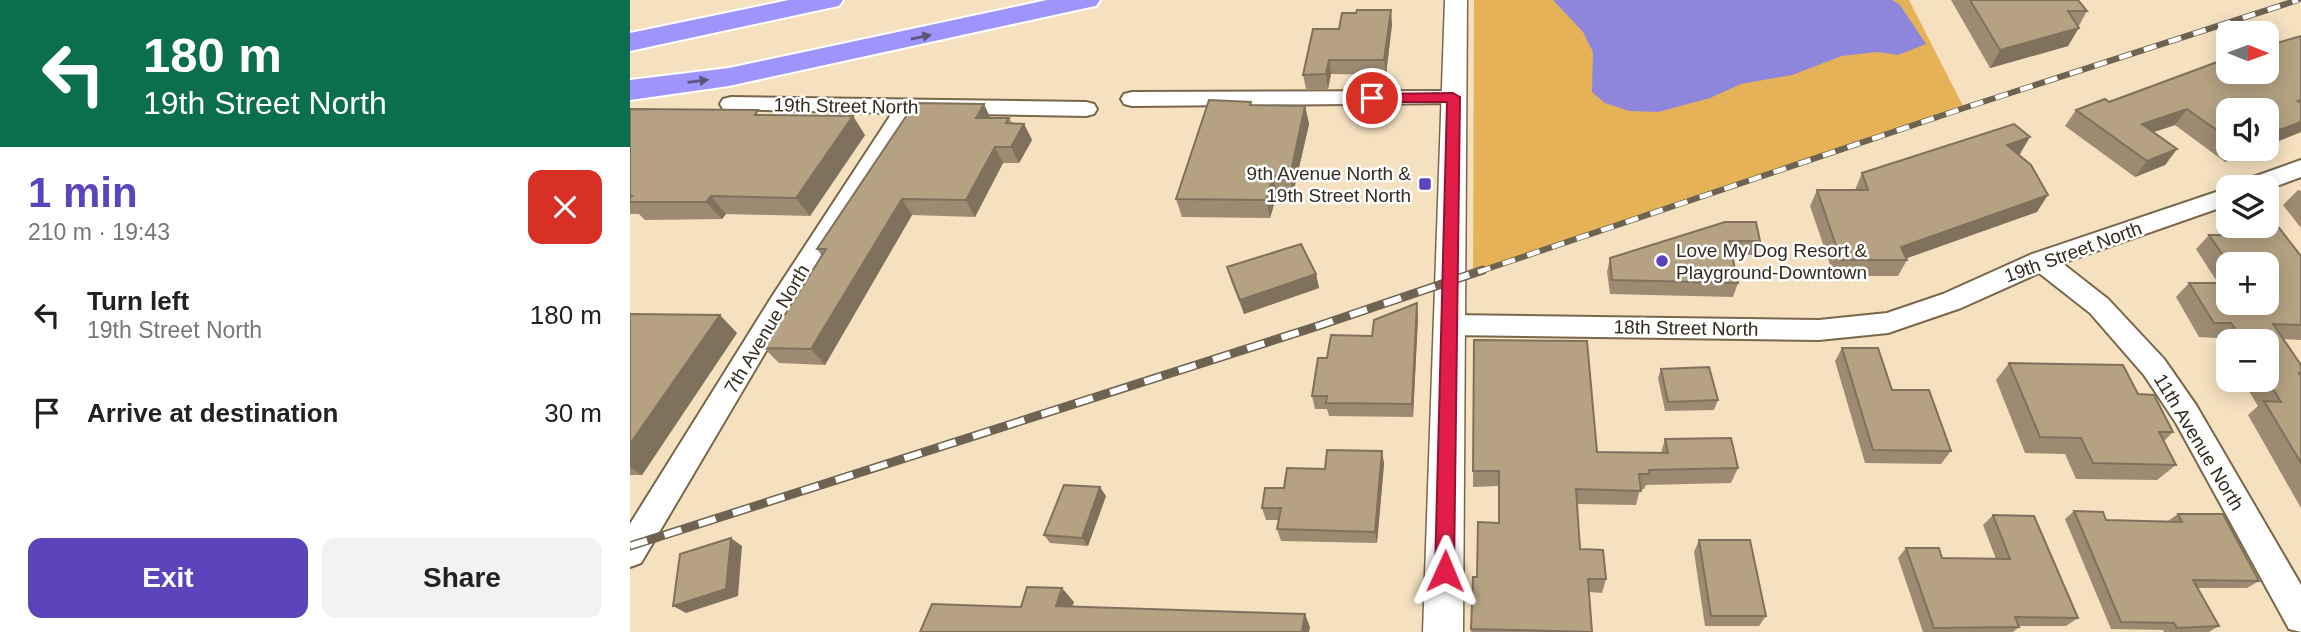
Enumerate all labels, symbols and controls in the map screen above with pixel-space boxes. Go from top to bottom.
north arrow [2216,21,2278,84]
map controls [2216,21,2279,392]
icon: left [28,28,119,119]
text: 180 m [143,28,282,82]
one-way arrow [910,32,932,43]
pin [1342,68,1402,128]
one-way arrow [687,76,709,87]
icon: arrive [1353,79,1391,117]
text: 19th Street North [143,85,387,121]
street label: 19th Street North [773,94,919,118]
button: sound [2216,98,2279,161]
place label: 9th Avenue North & 19th Street North [1247,163,1411,206]
text: 1 min [28,169,138,216]
button: close [528,170,602,244]
button: layers [2216,175,2279,238]
marker: 9th Avenue North & 19th Street North [1417,176,1433,192]
street label: 19th Street North [2001,217,2145,287]
text: 210 m · 19:43 [28,219,170,245]
place label: Love My Dog Resort & Playground-Downtown [1676,240,1867,283]
button: + [2216,252,2279,315]
marker: Love My Dog Resort & Playground-Downtown [1654,253,1670,269]
street label: 7th Avenue North [720,261,814,397]
text: Turn left [87,286,189,316]
icon: left [28,296,66,334]
text: 180 m [530,300,602,330]
street label: 18th Street North [1613,316,1759,340]
text: 19th Street North [87,317,262,343]
button: − [2216,329,2279,392]
street label: 11th Avenue North [2150,370,2248,514]
icon: arrive [28,394,66,432]
text: Arrive at destination [87,398,338,428]
text: 30 m [544,398,602,428]
position arrow [1408,534,1482,608]
button: Exit [28,538,308,618]
button: Share [322,538,602,618]

